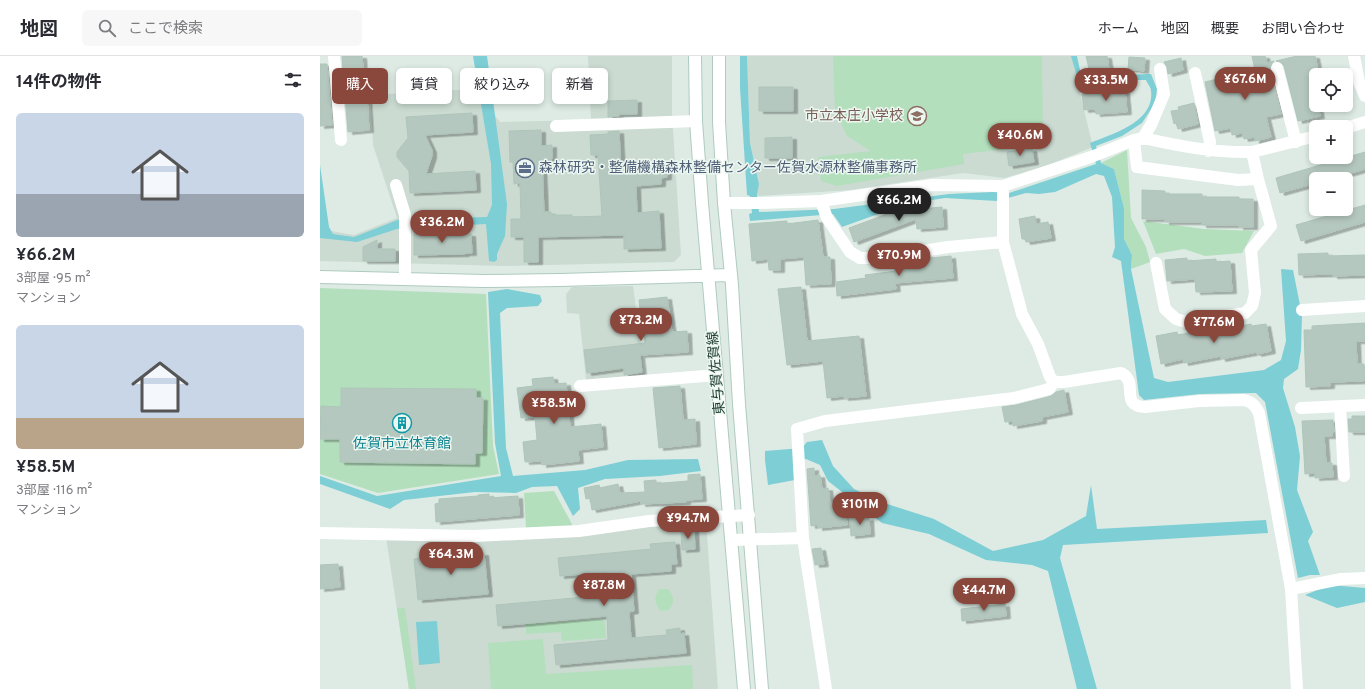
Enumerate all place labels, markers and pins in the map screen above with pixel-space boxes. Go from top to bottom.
pin: ¥67.6M [1212,67,1278,101]
pin: ¥33.5M [1073,68,1139,102]
school or university icon: 市立本庄小学校 [906,105,928,127]
place label: 市立本庄小学校 [805,108,903,125]
pin: ¥40.6M [987,123,1053,157]
office icon: 森林研究・整備機構森林整備センター佐賀水源林整備事務所 [514,157,536,179]
place label: 森林研究・整備機構森林整備センター佐賀水源林整備事務所 [539,159,917,177]
pin: ¥66.2M [866,188,932,222]
pin: ¥36.2M [409,210,475,244]
pin: ¥70.9M [866,243,932,277]
pin: ¥73.2M [608,308,674,342]
pin: ¥77.6M [1181,310,1247,344]
pin: ¥58.5M [521,391,587,425]
building icon: 佐賀市立体育館 [391,412,413,434]
place label: 佐賀市立体育館 [353,436,451,453]
pin: ¥101M [832,492,888,526]
pin: ¥94.7M [655,506,721,540]
pin: ¥64.3M [418,542,484,576]
pin: ¥87.8M [571,573,637,607]
pin: ¥44.7M [951,578,1017,612]

